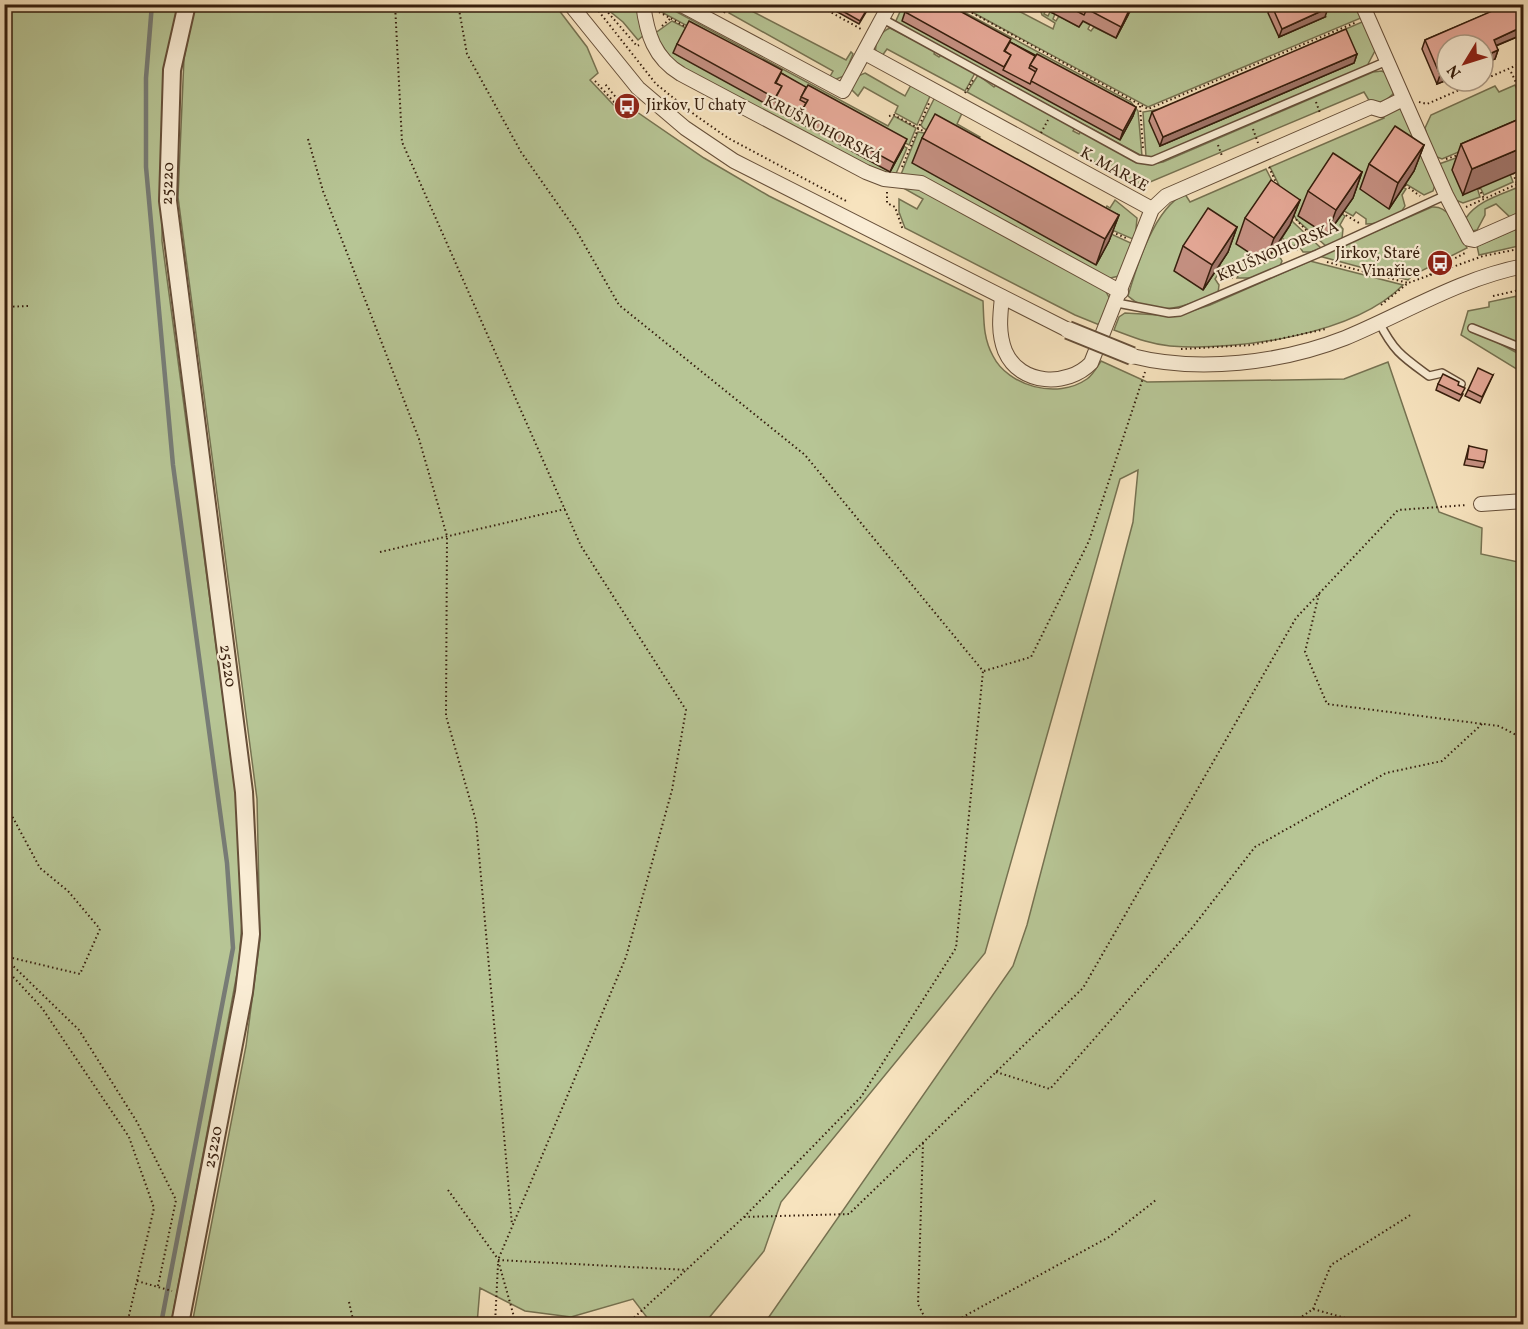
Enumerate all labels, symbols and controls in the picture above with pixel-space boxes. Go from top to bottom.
north arrow [1435,33,1495,93]
text: N [1442,59,1467,82]
street label: KRUŠNOHORSKÁ [760,90,887,169]
bus stop icon: Jirkov, U chaty [612,91,642,121]
place label: Jirkov, U chaty [646,95,747,117]
street label: K. MARXE [1076,142,1152,198]
street label: 25220 [157,162,180,205]
street label: KRUŠNOHORSKÁ [1213,215,1342,288]
place label: Jirkov, Staré Vinařice [1335,243,1420,283]
bus stop icon: Jirkov, Staré Vinařice [1425,248,1455,278]
street label: 25220 [213,643,241,689]
street label: 25220 [199,1124,229,1170]

